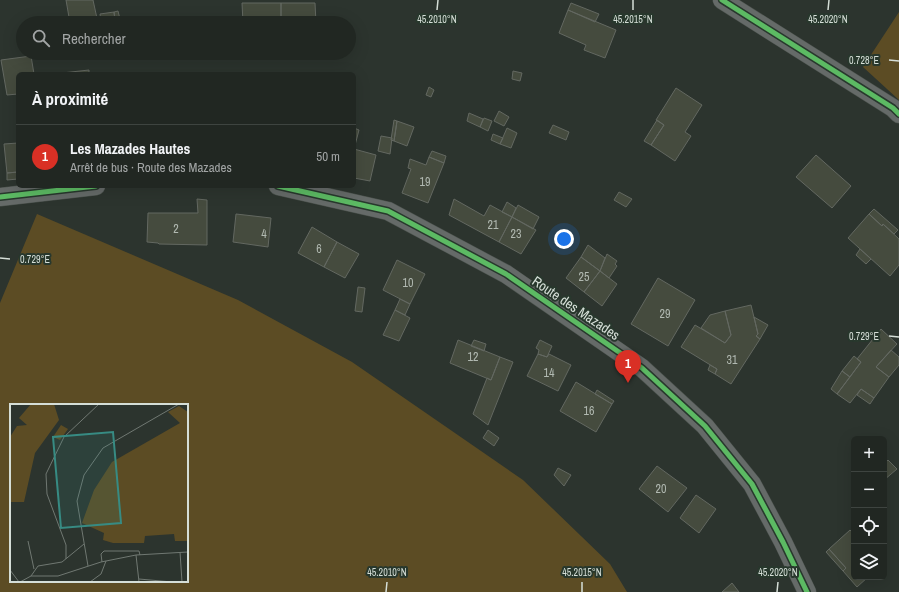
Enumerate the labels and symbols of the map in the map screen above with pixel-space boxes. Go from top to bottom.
text: 45.2010°N [417,13,457,26]
text: 45.2015°N [613,13,653,26]
text: 45.2020°N [808,13,848,26]
text: 0.728°E [849,54,879,67]
house number: 19 [420,174,430,190]
house number: 21 [488,217,499,233]
house number: 2 [173,221,179,237]
house number: 4 [261,226,267,242]
house number: 23 [511,226,521,242]
your location [554,229,574,249]
house number: 6 [316,241,322,257]
text: 0.729°E [20,253,50,266]
house number: 25 [579,269,590,285]
street label: Route des Mazades [529,272,624,344]
house number: 10 [403,275,413,291]
house number: 29 [660,306,670,322]
text: 0.729°E [849,330,879,343]
house number: 12 [468,349,478,365]
pin: 1 [615,350,641,383]
house number: 31 [727,352,738,368]
house number: 14 [544,365,555,381]
house number: 16 [584,403,594,419]
inset map [10,404,188,582]
house number: 20 [656,481,666,497]
text: 45.2010°N [367,566,407,579]
text: 45.2015°N [562,566,602,579]
text: 45.2020°N [758,566,798,579]

